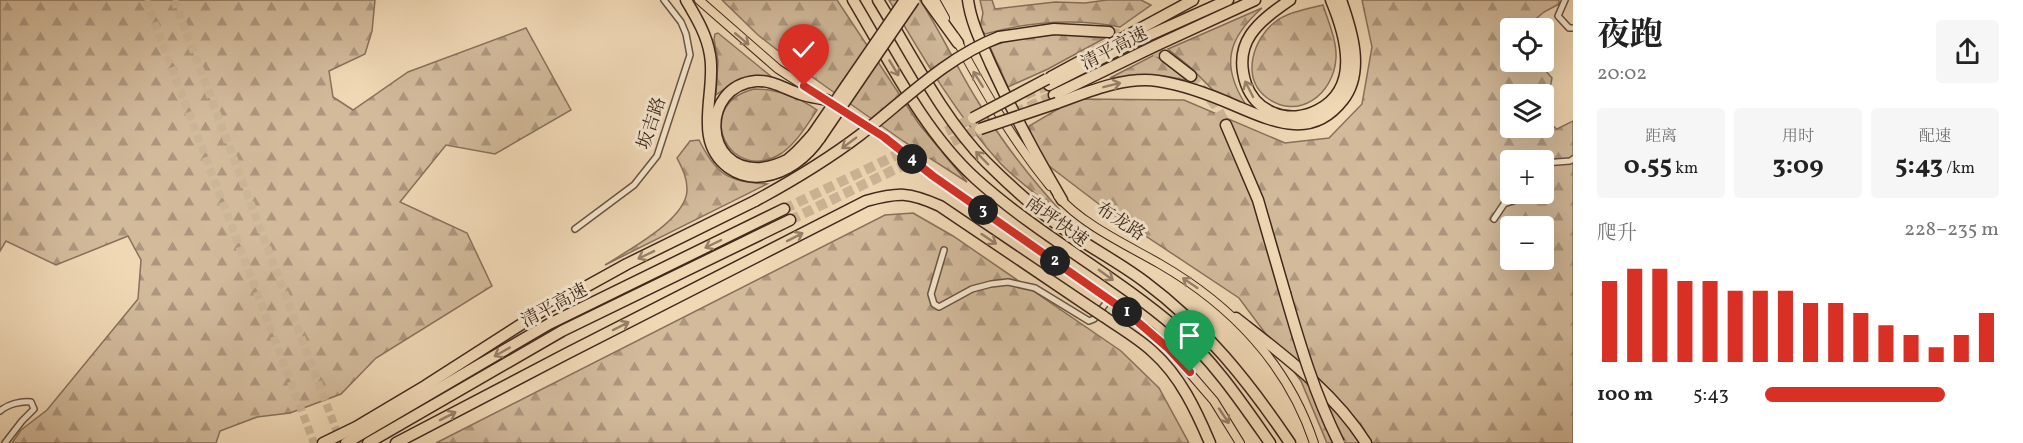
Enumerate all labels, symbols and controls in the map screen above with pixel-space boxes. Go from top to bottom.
text: 夜跑 [1597,14,1663,60]
map controls [1500,18,1554,270]
button: locate [1500,18,1554,72]
button: share [1936,20,1999,83]
street label: 清平高速 [1077,22,1152,77]
pin [778,24,829,86]
one-way arrow [734,32,749,46]
icon: check [787,33,820,66]
one-way arrow [888,59,900,76]
text: 20:02 [1597,60,1647,88]
one-way arrow [972,71,984,88]
one-way arrow [1102,79,1121,91]
one-way arrow [1243,81,1255,98]
button: layers [1500,84,1554,138]
street label: 坂吉路 [632,94,673,153]
text: 距离 [1645,126,1677,148]
text: 用时 [1782,126,1814,148]
text: 配速 [1919,126,1951,148]
one-way arrow [841,136,857,149]
pin: 4 [897,144,927,174]
text: 4 [907,148,917,170]
text: 0.55 [1624,148,1672,184]
text: 3:09 [1772,148,1824,184]
text: 5:43 [1895,148,1943,184]
one-way arrow [975,150,990,165]
button: + [1500,150,1554,204]
text: km [1672,158,1698,180]
text: /km [1943,158,1975,180]
street label: 南坪快速 [1020,191,1093,253]
pin: 3 [968,195,998,225]
street label: 布龙路 [1091,197,1150,247]
text: 3 [979,199,987,221]
button: − [1500,216,1554,270]
text: 228–235 m [1904,216,1999,244]
text: 爬升 [1597,220,1637,248]
one-way arrow [785,231,803,243]
one-way arrow [980,233,996,245]
one-way arrow [704,238,722,250]
pin: 2 [1040,246,1070,276]
one-way arrow [638,249,656,261]
text: 2 [1051,250,1059,272]
one-way arrow [1097,269,1113,282]
one-way arrow [1182,277,1199,289]
street label: 清平高速 [517,278,592,334]
pin: 1 [1112,297,1142,327]
text: 1 [1124,301,1130,323]
pin [1164,310,1215,372]
icon: arrive [1173,319,1206,352]
one-way arrow [612,320,629,332]
one-way arrow [494,346,511,358]
text: 100 m [1597,381,1653,409]
text: 5:43 [1693,381,1729,409]
one-way arrow [1218,407,1230,424]
one-way arrow [439,410,456,422]

